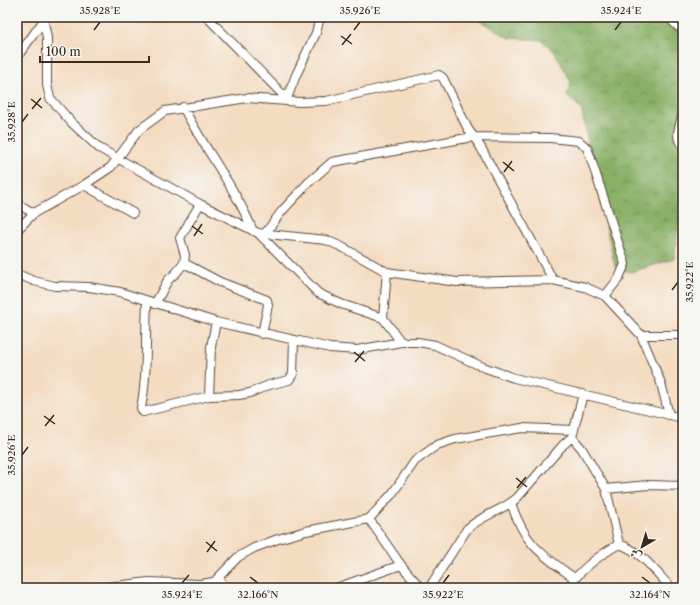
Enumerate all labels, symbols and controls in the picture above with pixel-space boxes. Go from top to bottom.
text: 35.928°E [79,4,121,17]
text: 35.926°E [340,4,380,17]
text: 35.924°E [601,4,642,17]
scale bar [40,38,149,64]
text: 100 m [46,44,81,59]
text: 35.928°E [5,101,18,143]
text: 35.922°E [683,261,696,302]
text: 35.926°E [5,435,18,475]
north arrow [622,527,662,567]
text: ش [627,546,644,564]
text: 35.924°E [162,588,203,601]
text: 32.166°N [237,588,279,601]
text: 35.922°E [423,588,464,601]
text: 32.164°N [629,588,671,601]

